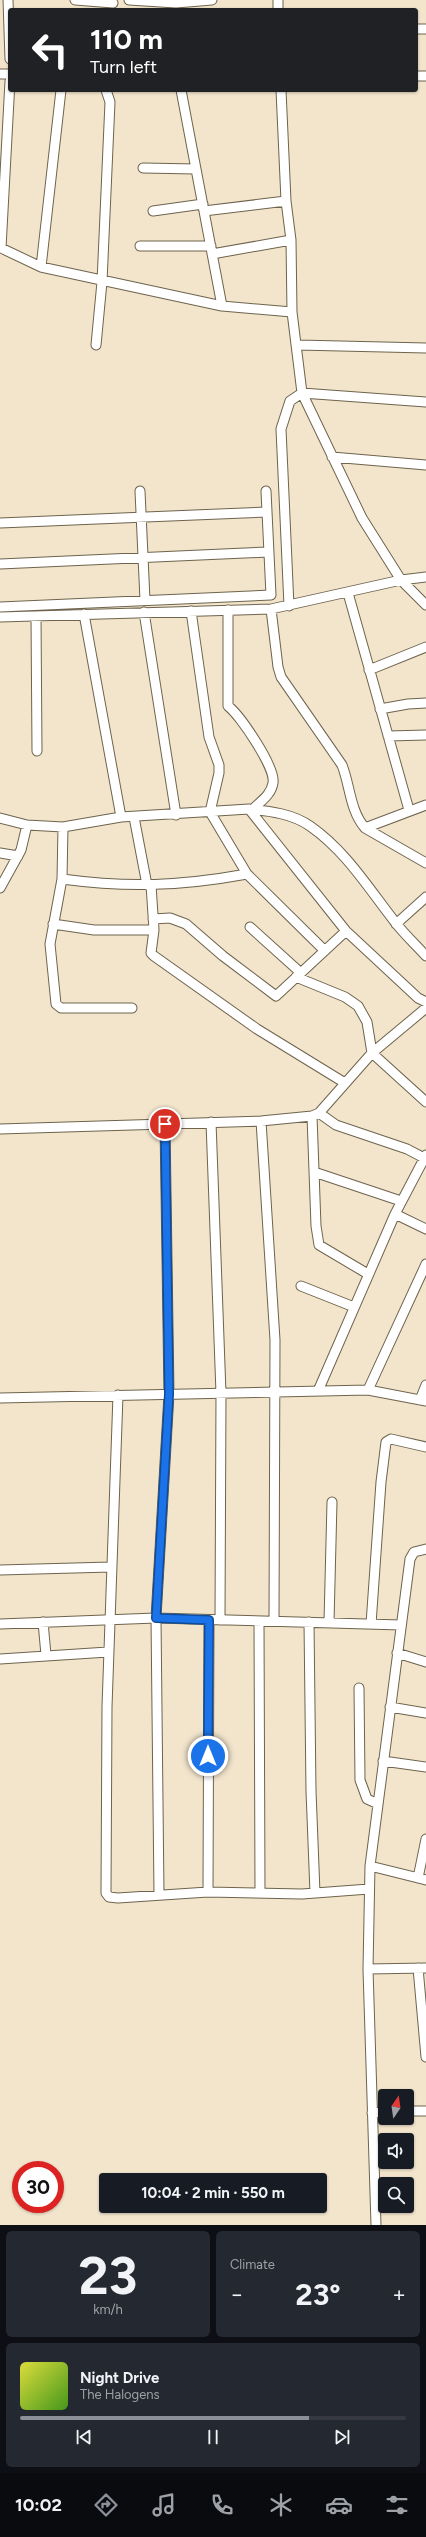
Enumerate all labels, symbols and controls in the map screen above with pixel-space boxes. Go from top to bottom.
text: 110 m [90,22,163,56]
icon: left [24,24,76,76]
text: Turn left [90,56,157,78]
pin [148,1107,182,1141]
icon: arrive [154,1113,176,1135]
position arrow [187,1735,229,1777]
north arrow [378,2089,414,2125]
map controls [378,2089,414,2213]
button: sound [378,2133,414,2169]
speed limit sign: 30 [12,2161,64,2213]
button: search [378,2177,414,2213]
text: 10:04 · 2 min · 550 m [141,2184,285,2202]
text: 23 [78,2245,138,2307]
text: Climate [230,2257,275,2272]
text: 23° [295,2276,341,2313]
text: − [230,2281,244,2308]
text: + [392,2281,406,2308]
text: km/h [93,2302,123,2317]
text: Night Drive [80,2369,159,2387]
text: The Halogens [80,2387,160,2402]
icon: previous [73,2426,95,2448]
icon: pause [202,2426,224,2448]
icon: next [331,2426,353,2448]
icon: directions [92,2491,120,2519]
icon: music [150,2491,178,2519]
icon: phone [208,2491,236,2519]
icon: climate [267,2491,295,2519]
icon: car [325,2491,353,2519]
icon: filters [383,2491,411,2519]
text: 10:02 [15,2494,62,2516]

